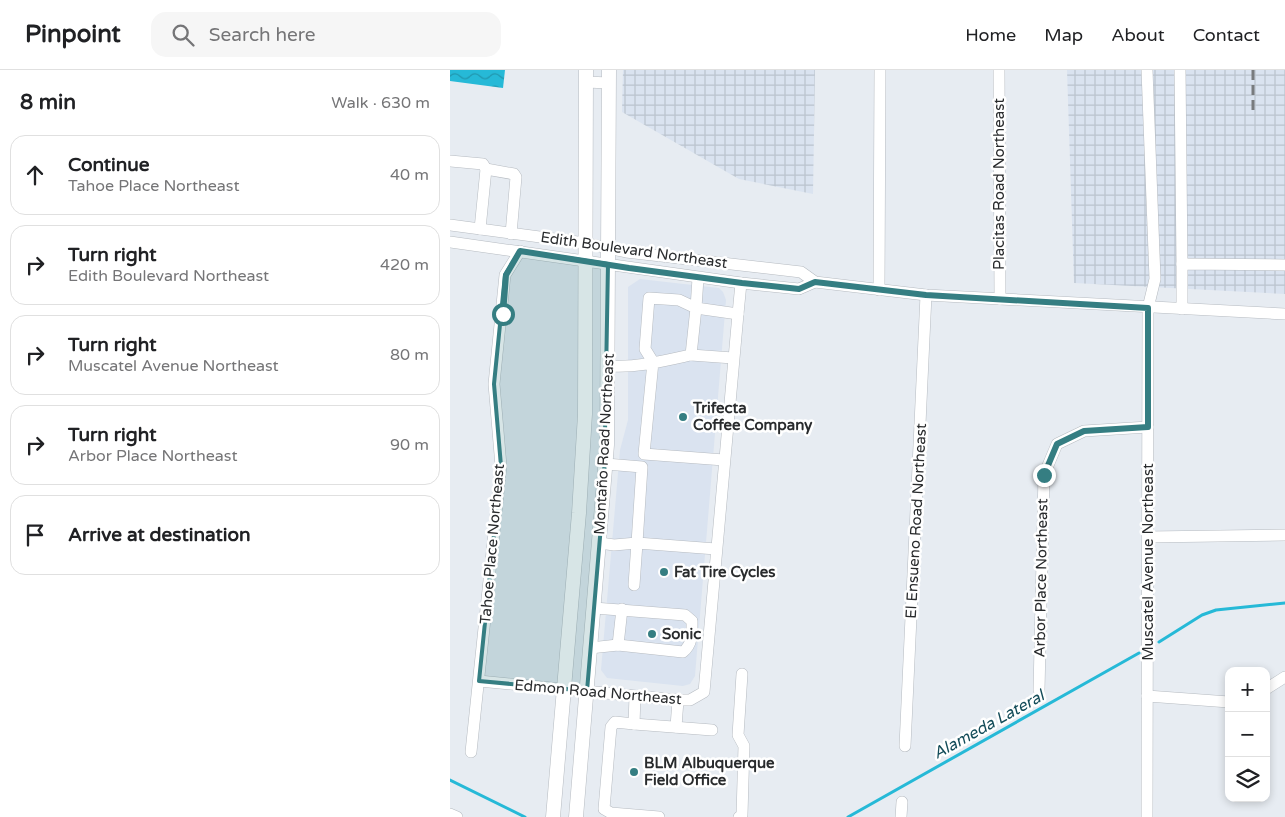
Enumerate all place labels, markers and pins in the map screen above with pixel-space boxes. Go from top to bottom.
place label: Trifecta Coffee Company [692,399,812,435]
marker: Trifecta Coffee Company [677,411,689,423]
place label: Fat Tire Cycles [674,563,776,582]
marker: Fat Tire Cycles [658,566,670,578]
place label: Sonic [662,625,701,643]
marker: Sonic [646,628,658,640]
place label: BLM Albuquerque Field Office [644,754,775,789]
marker: BLM Albuquerque Field Office [628,766,640,778]

